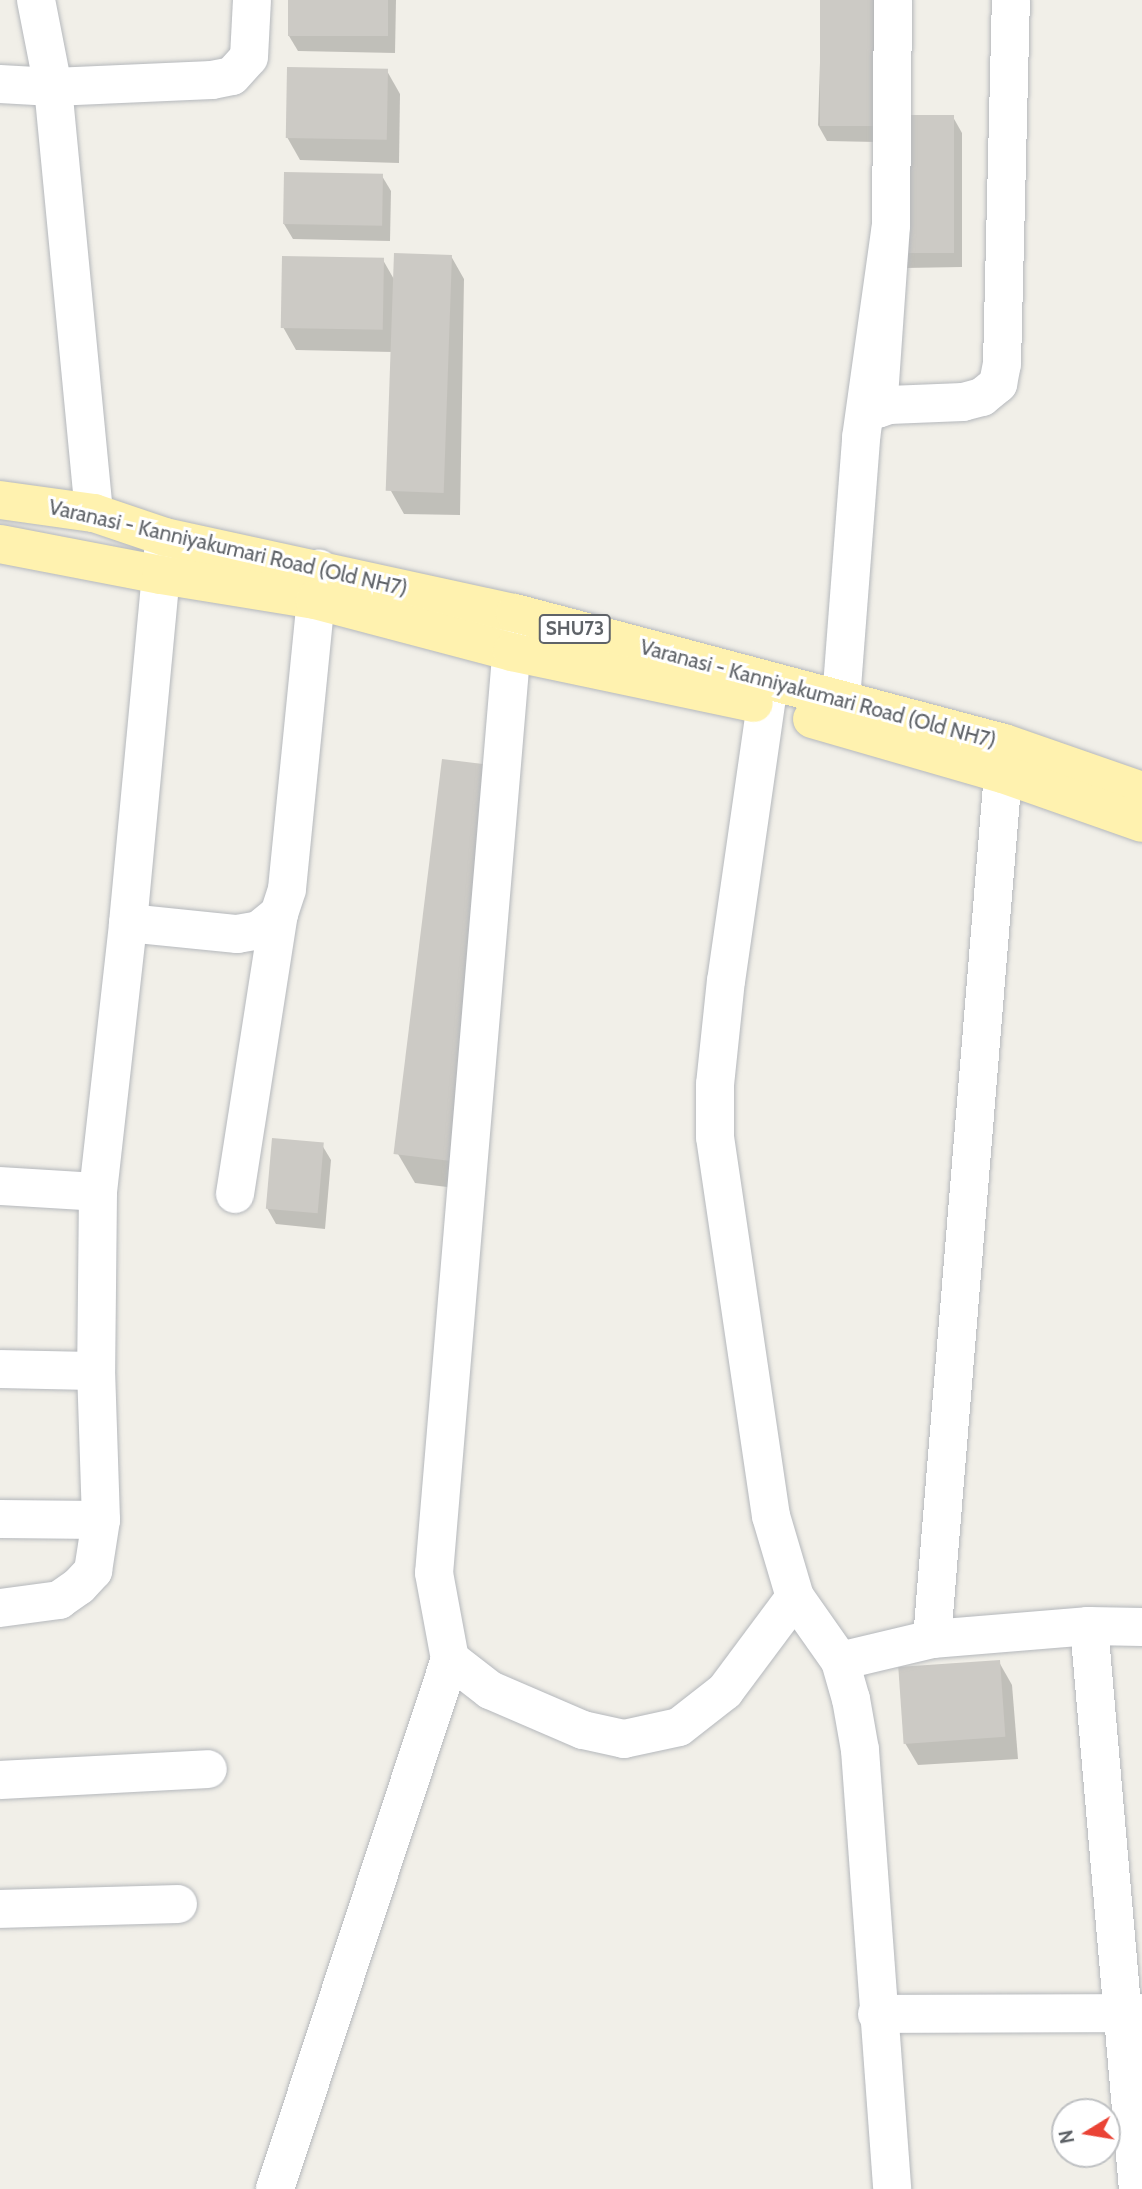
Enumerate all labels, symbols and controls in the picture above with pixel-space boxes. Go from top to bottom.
street label: Varanasi - Kanniyakumari Road (Old NH7) [46,494,410,602]
road number: SHU73 [538,614,612,644]
street label: Varanasi - Kanniyakumari Road (Old NH7) [637,634,999,754]
north arrow [1051,2098,1121,2168]
text: N [1054,2128,1079,2146]

